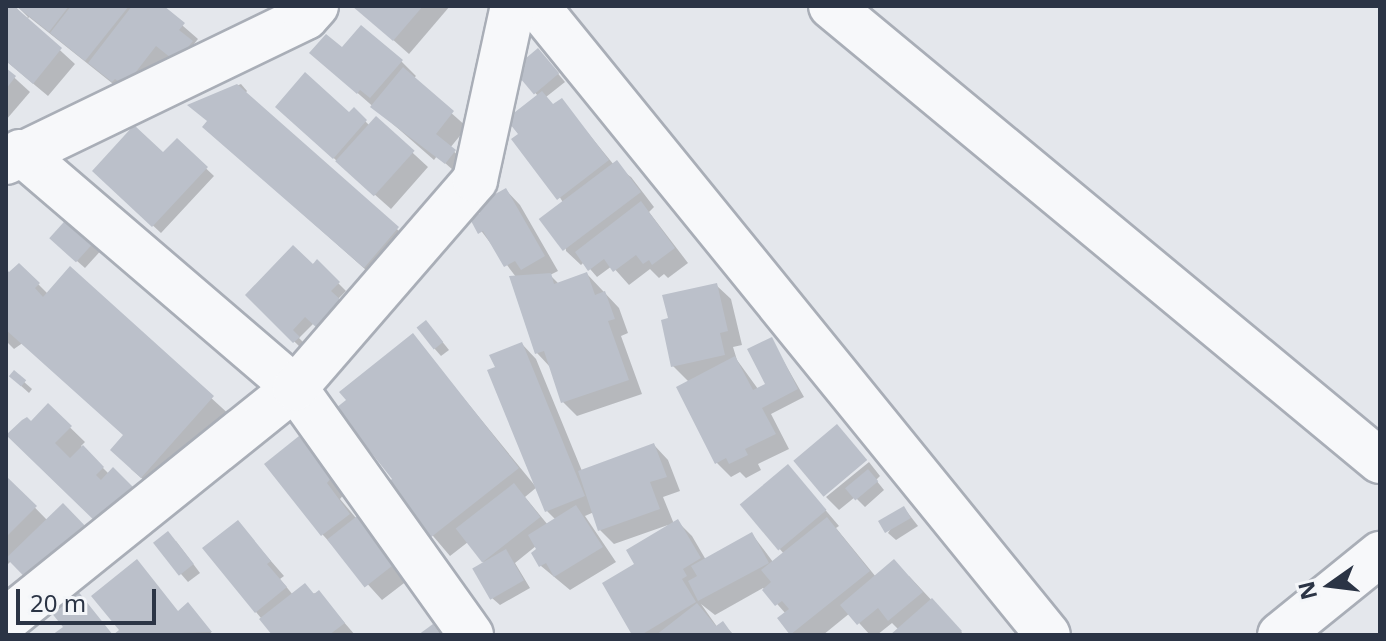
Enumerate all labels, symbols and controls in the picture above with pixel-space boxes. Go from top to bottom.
north arrow [1290,545,1370,625]
scale bar [20,573,160,623]
text: N [1290,579,1323,603]
text: 20 m [30,586,86,619]

